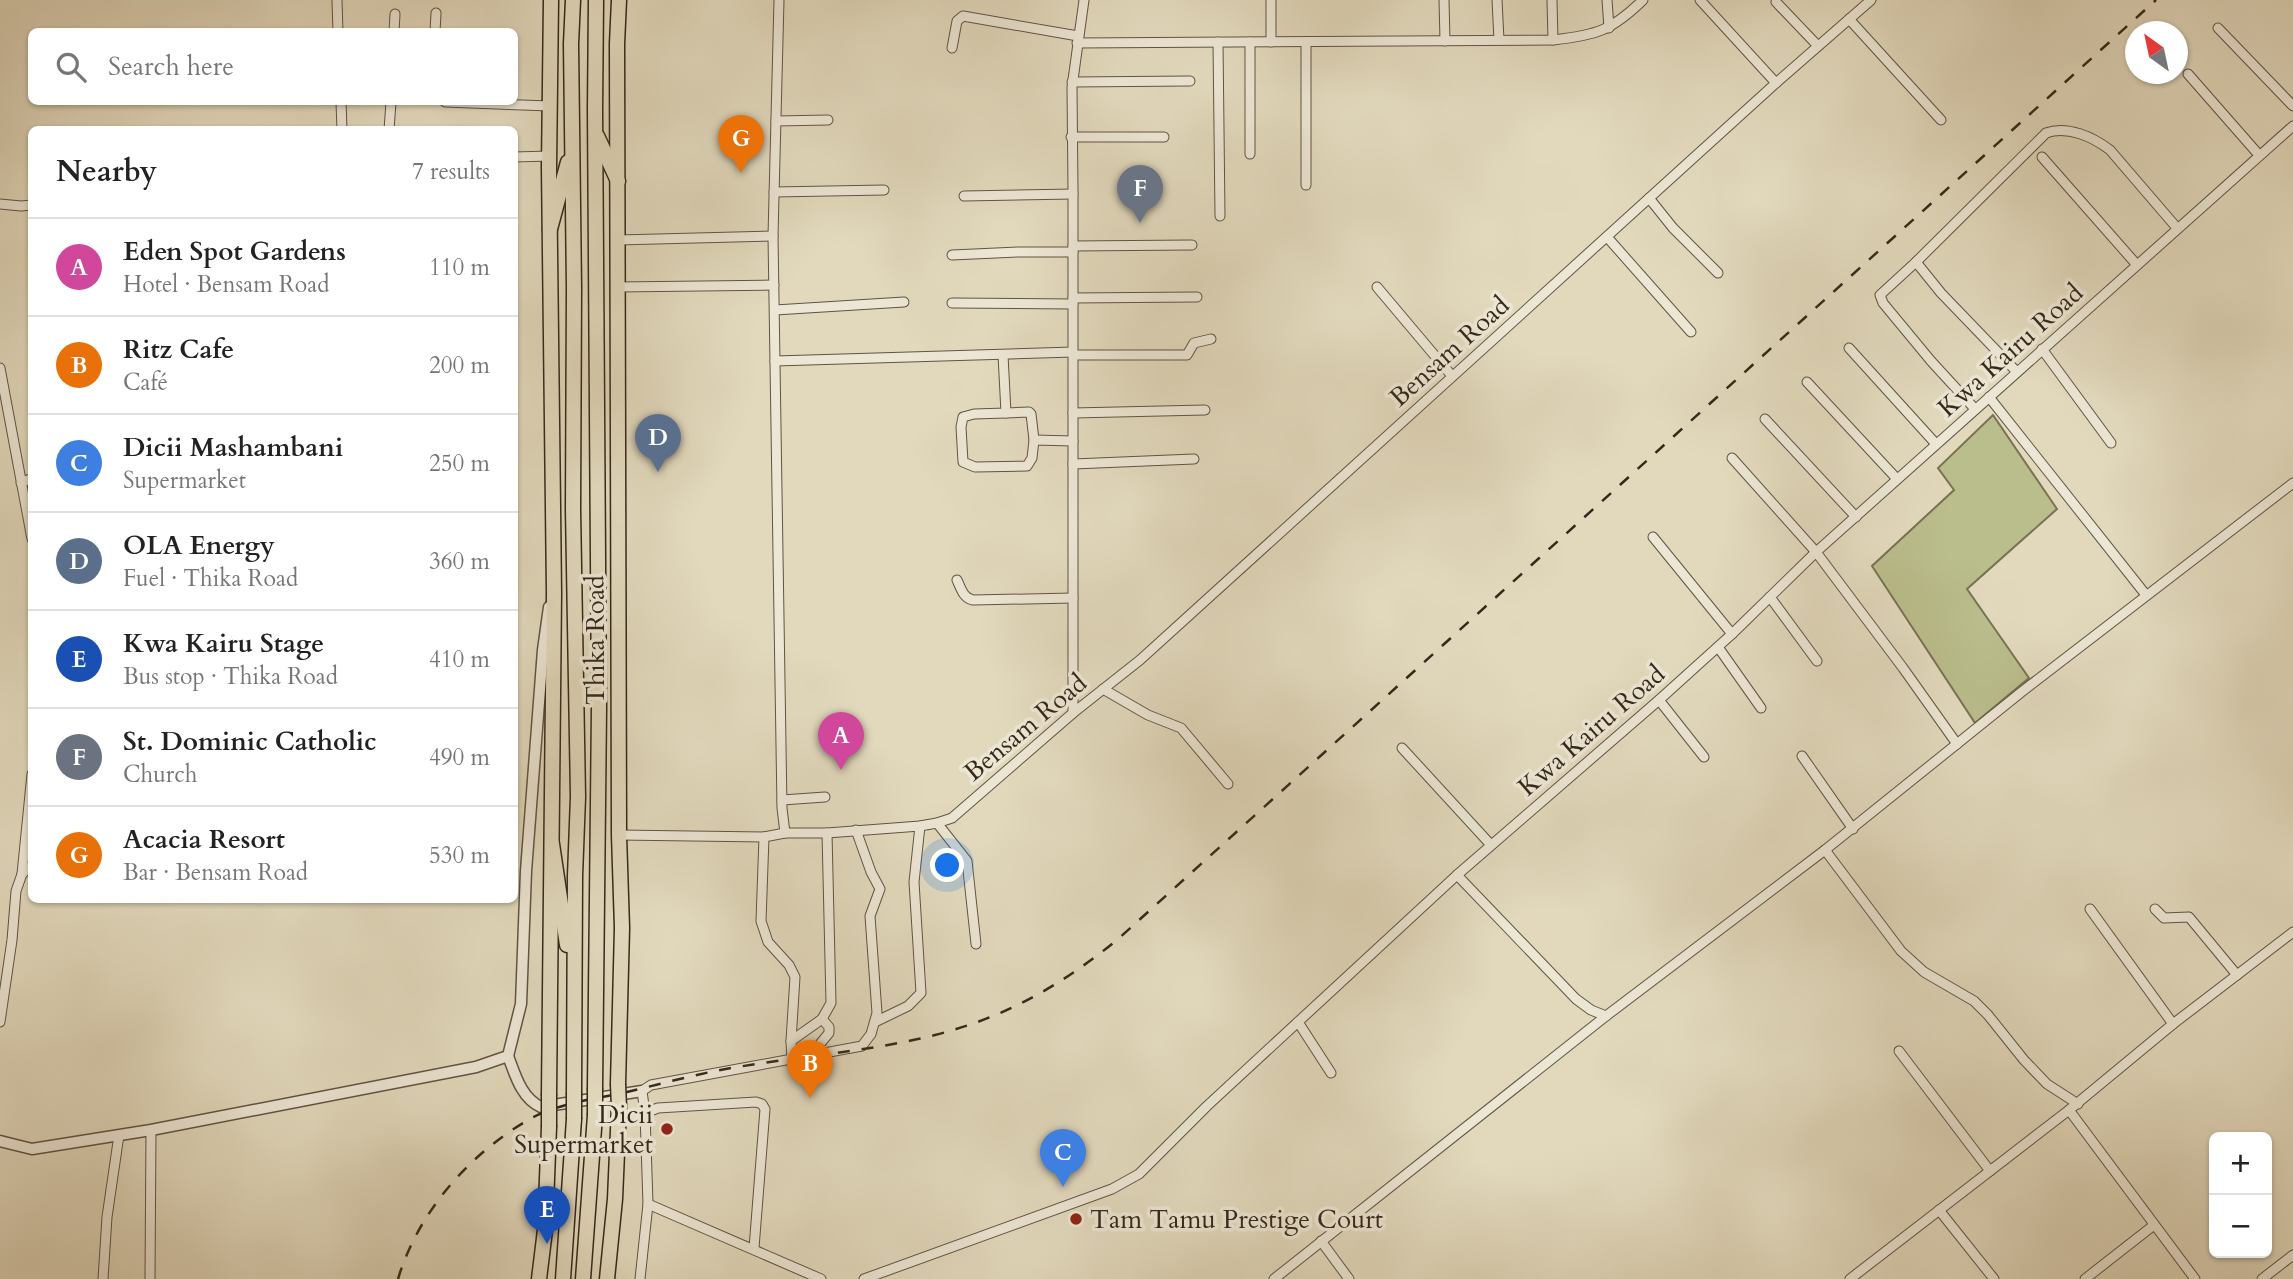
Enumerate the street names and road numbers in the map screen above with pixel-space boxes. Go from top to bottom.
street label: Kwa Kairu Road [1930,276,2091,425]
street label: Bensam Road [1382,288,1517,415]
street label: Thika Road [578,575,613,705]
street label: Kwa Kairu Road [1510,657,1672,804]
street label: Bensam Road [956,666,1094,789]

